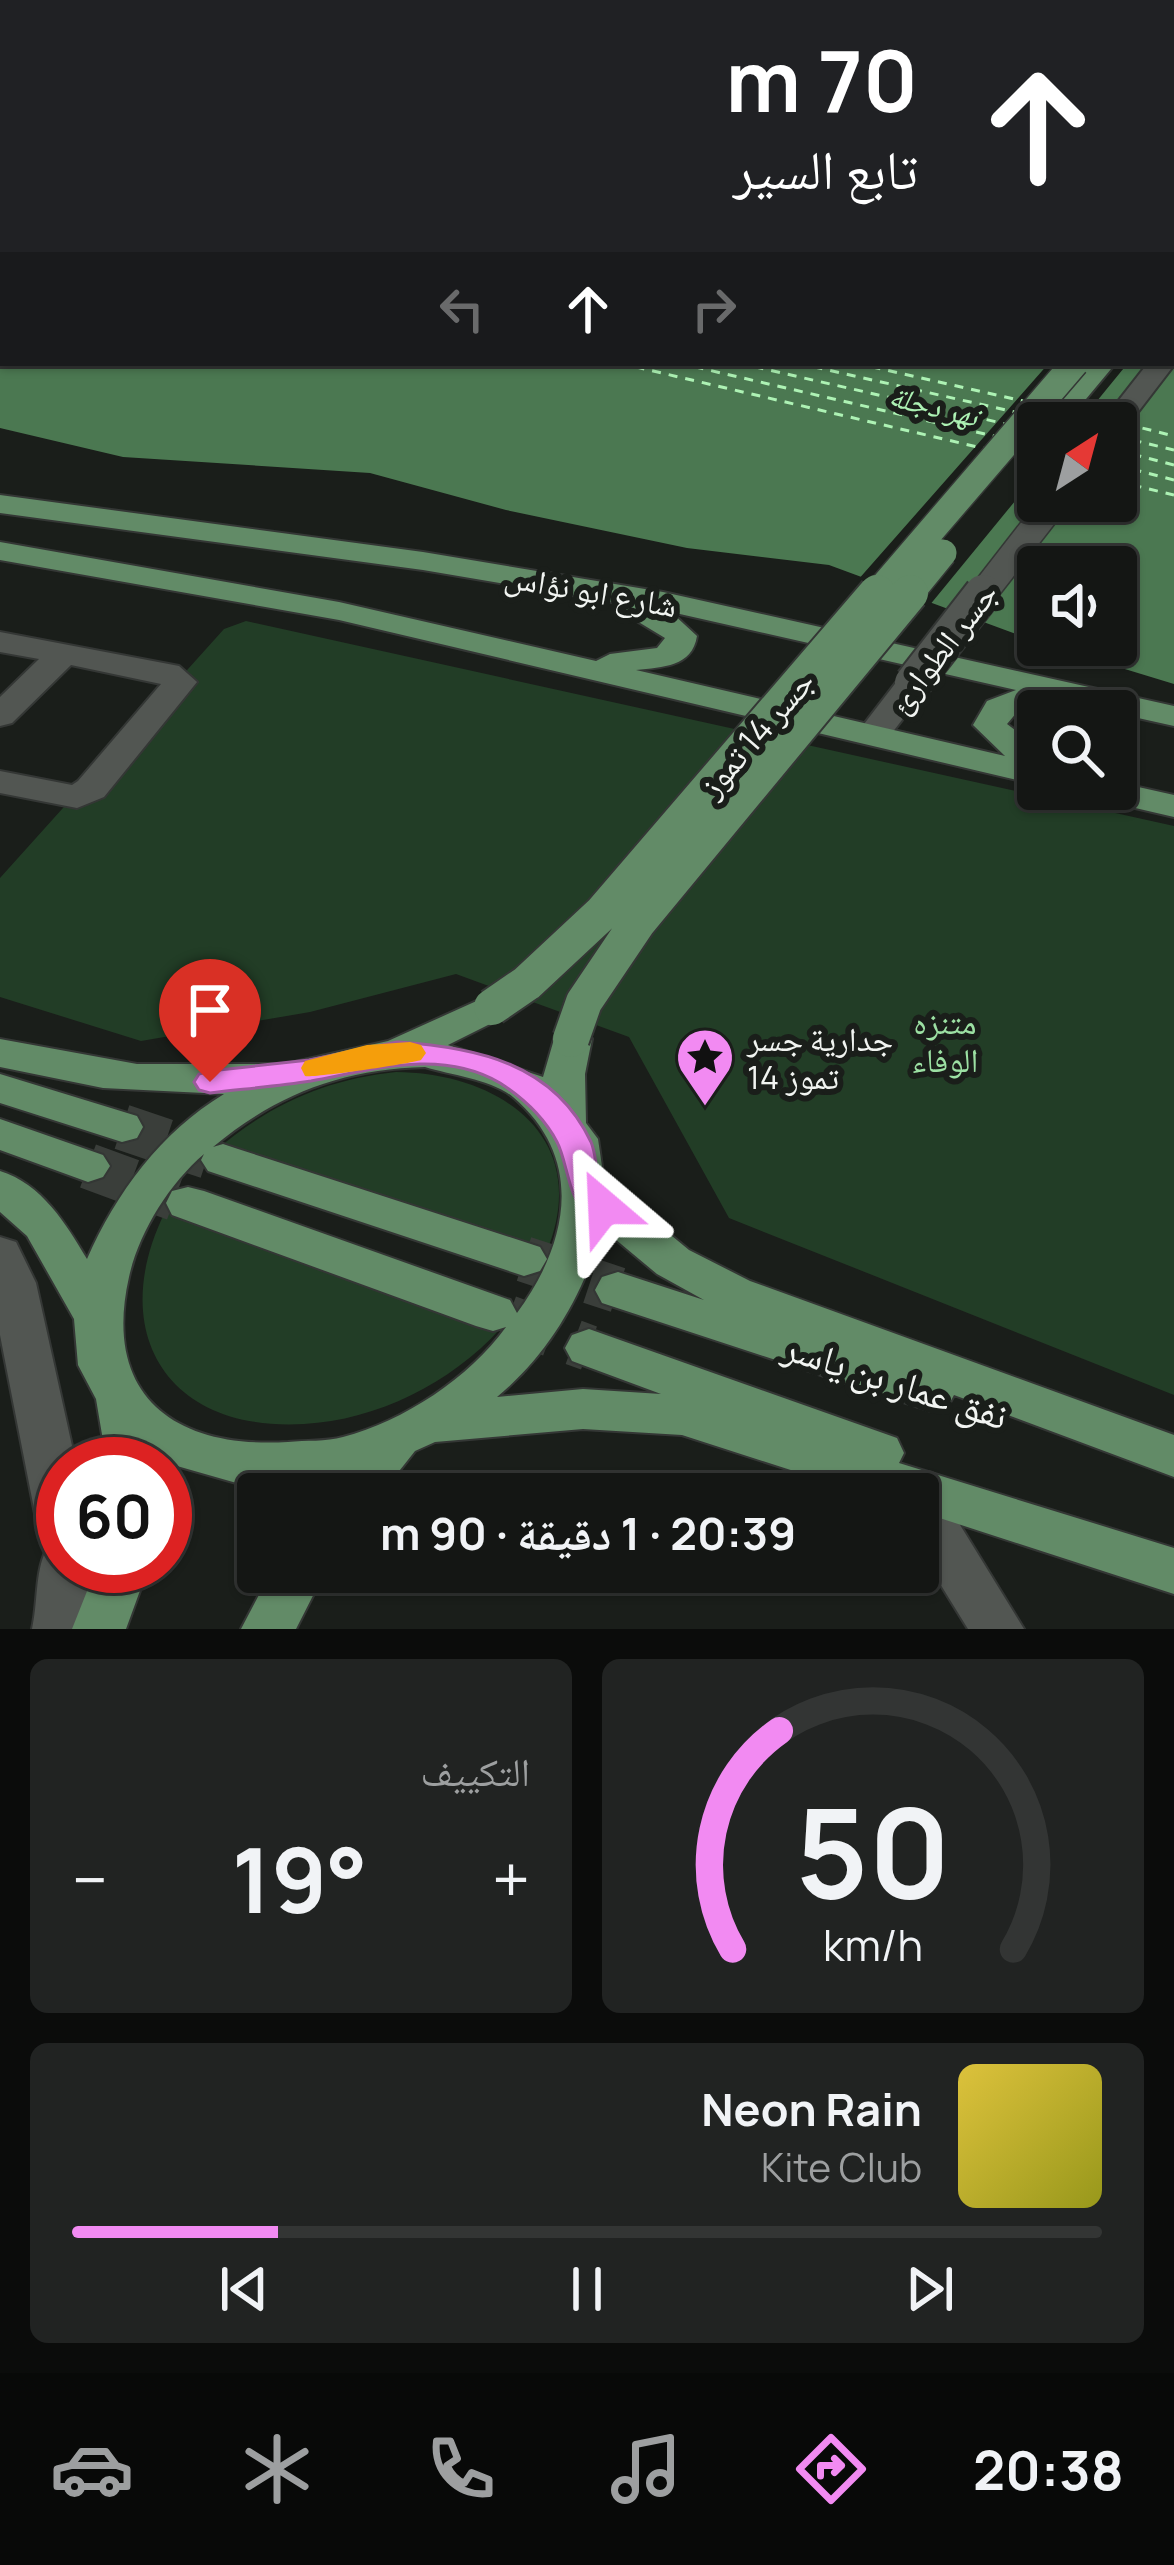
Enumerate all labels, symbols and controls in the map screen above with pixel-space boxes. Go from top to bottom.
text: 70 m [726,22,918,137]
icon: ahead [960,48,1116,204]
text: تابع السير [733,131,918,205]
icon: left [429,276,495,342]
icon: ahead [555,276,621,342]
icon: right [681,276,747,342]
water label: نهر دجلة [885,374,987,437]
north arrow [1017,402,1137,522]
map controls [1017,402,1137,810]
button: sound [1017,546,1137,666]
street label: شارع ابو نؤاس [501,553,681,627]
street label: جسر الطوارئ [877,572,1007,722]
street label: جسر 14 تموز [688,660,824,807]
button: search [1017,690,1137,810]
pin [159,959,261,1082]
icon: arrive [177,977,243,1043]
park label: متنزه الوفاء [912,999,978,1082]
place label: جدارية جسر 14 تموز [746,1016,893,1099]
place icon: جدارية جسر 14 تموز [674,1026,736,1108]
position arrow [541,1144,667,1270]
street label: نفق عمار بن ياسر [776,1318,1015,1442]
speed limit sign: 60 [36,1437,192,1593]
text: 20:39 · 1 دقيقة · 90 m [380,1502,796,1564]
text: التكييف [421,1744,530,1798]
text: 50 [795,1765,951,1935]
text: 19° [232,1817,368,1940]
text: − [72,1834,108,1924]
text: + [492,1834,530,1924]
text: km/h [823,1915,923,1974]
text: Neon Rain [701,2078,922,2140]
text: Kite Club [761,2140,922,2194]
icon: previous [211,2256,277,2322]
icon: pause [554,2256,620,2322]
icon: next [897,2256,963,2322]
icon: car [50,2427,134,2511]
icon: climate [235,2427,319,2511]
icon: phone [419,2427,503,2511]
icon: music [604,2427,688,2511]
icon: directions [789,2427,873,2511]
text: 20:38 [973,2432,1124,2506]

